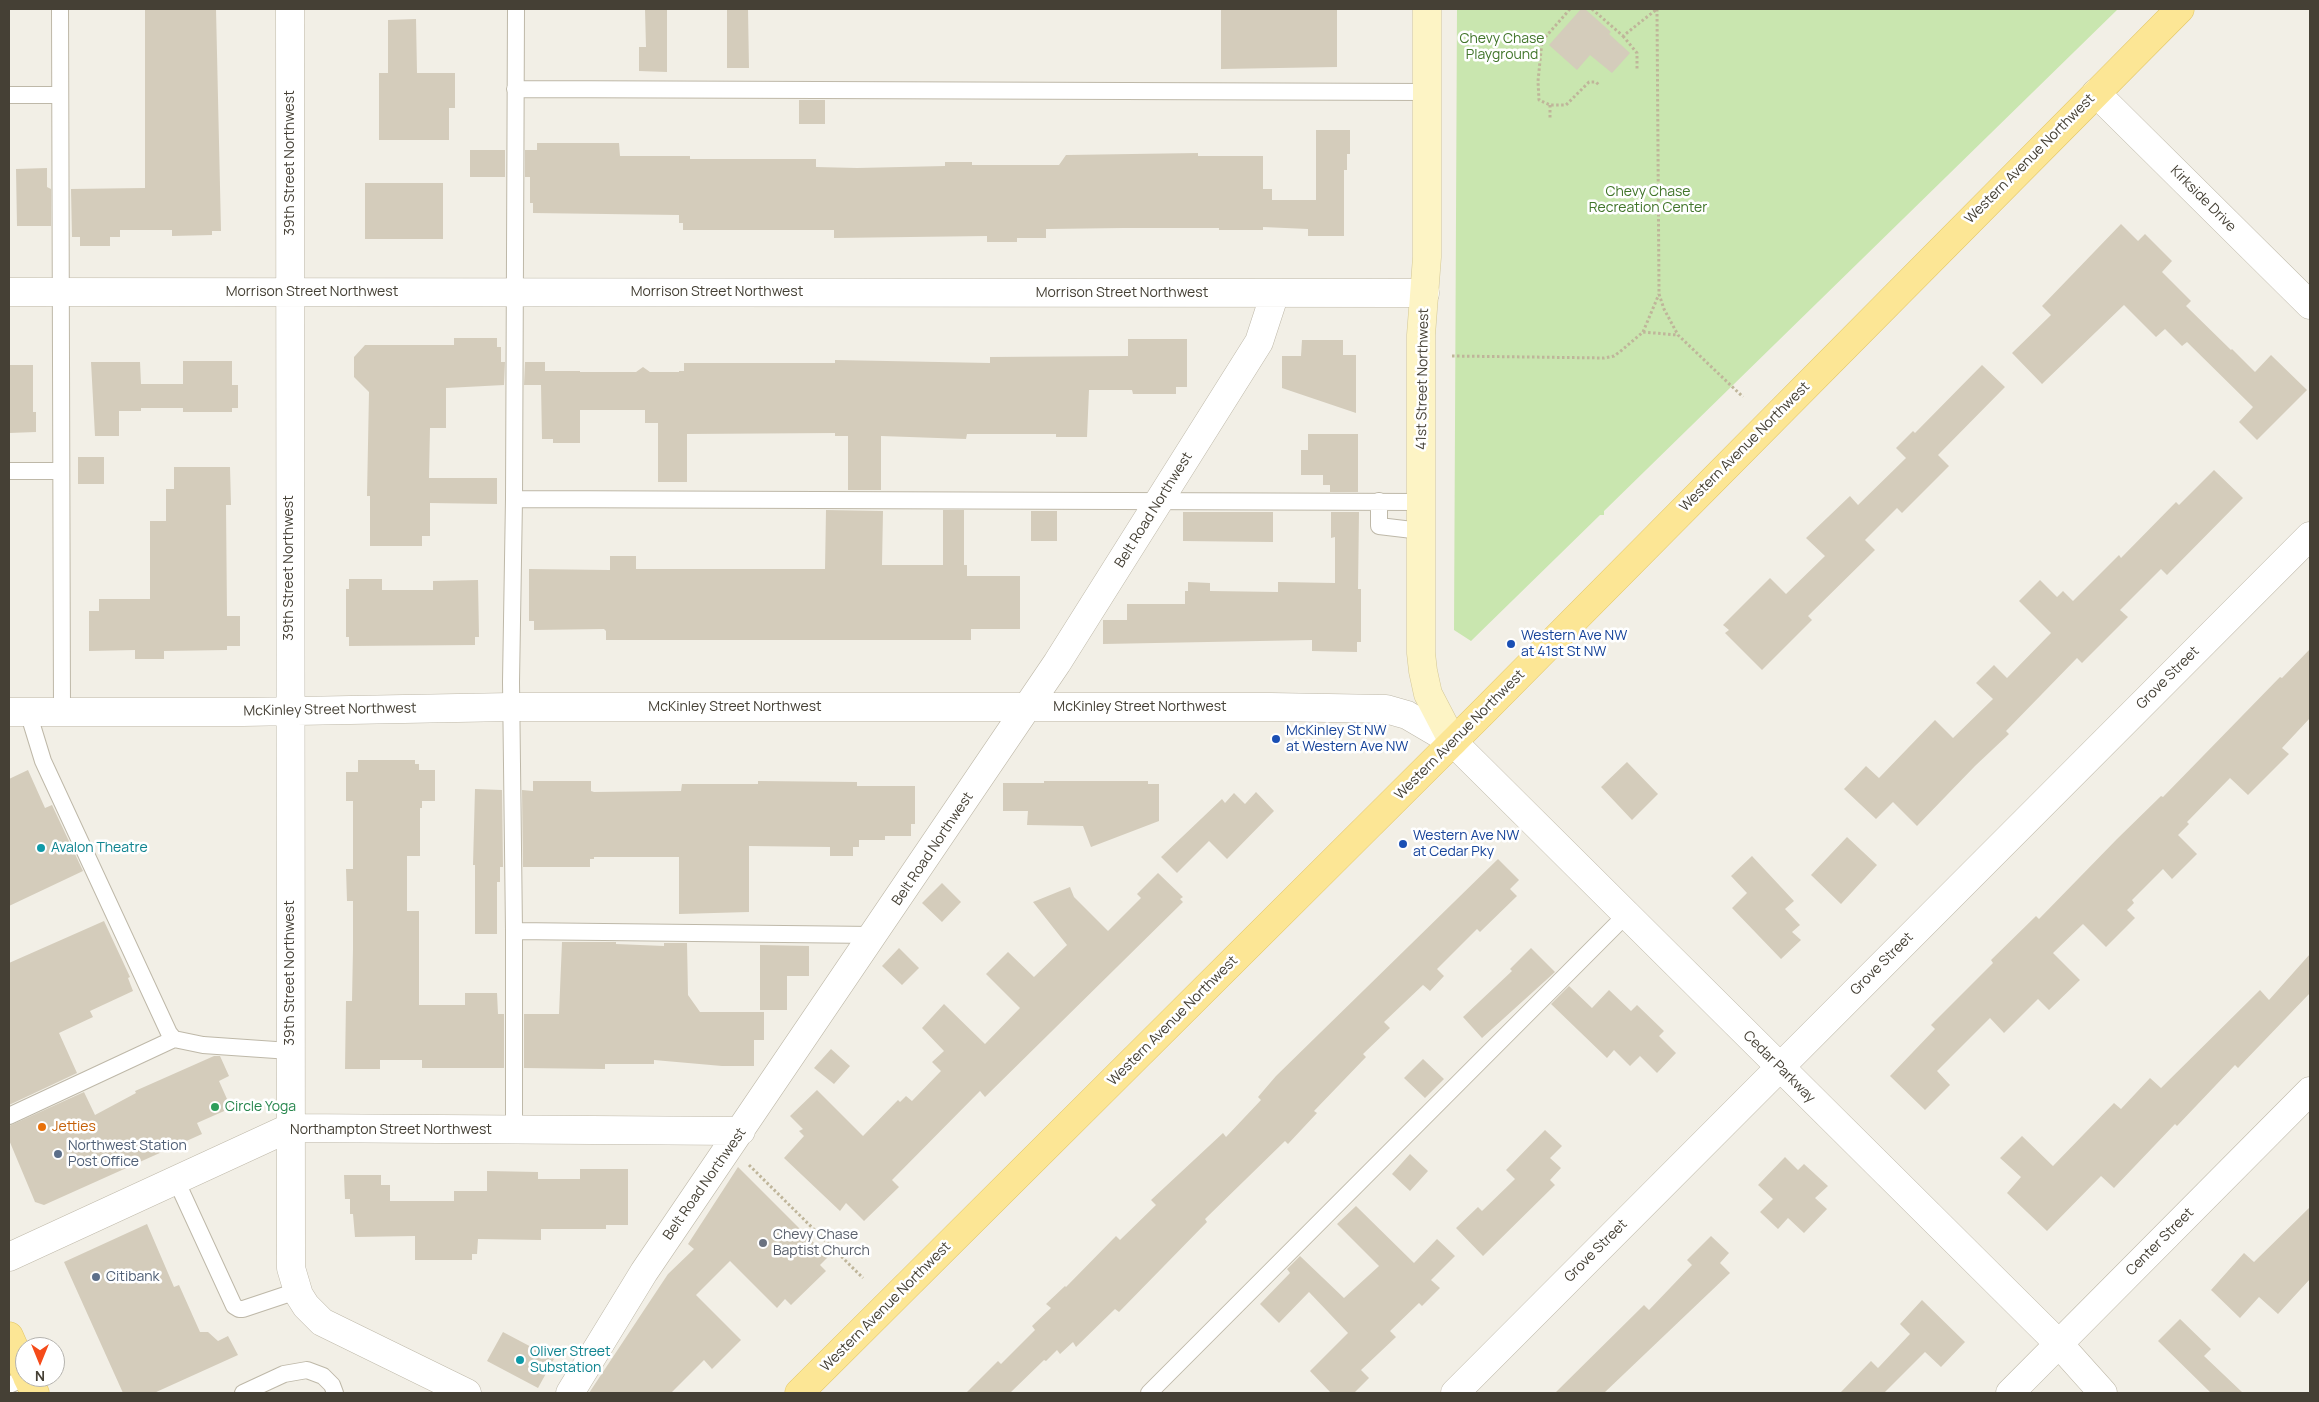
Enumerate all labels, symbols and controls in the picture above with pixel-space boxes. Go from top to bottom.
park label: Chevy Chase Playground [1459,31,1545,64]
street label: 39th Street Northwest [282,90,298,236]
street label: Western Avenue Northwest [1962,91,2098,227]
street label: Kirkside Drive [2167,163,2239,235]
park label: Chevy Chase Recreation Center [1589,184,1707,216]
street label: Morrison Street Northwest [226,284,398,300]
street label: Morrison Street Northwest [631,284,803,300]
street label: Morrison Street Northwest [1036,285,1208,301]
street label: 41st Street Northwest [1413,308,1433,450]
street label: Western Avenue Northwest [1677,379,1813,515]
street label: Belt Road Northwest [1112,449,1196,571]
street label: 39th Street Northwest [281,495,297,641]
place label: Western Ave NW at 41st St NW [1521,628,1627,660]
marker: Western Ave NW at 41st St NW [1505,638,1517,650]
street label: Grove Street [2133,643,2203,713]
street label: Western Avenue Northwest [1392,667,1528,803]
street label: McKinley Street Northwest [648,699,822,715]
street label: McKinley Street Northwest [1053,699,1227,715]
street label: McKinley Street Northwest [243,700,417,720]
place label: McKinley St NW at Western Ave NW [1286,723,1408,756]
marker: McKinley St NW at Western Ave NW [1270,733,1282,745]
street label: Belt Road Northwest [889,789,977,909]
place label: Western Ave NW at Cedar Pky [1413,828,1519,860]
marker: Western Ave NW at Cedar Pky [1397,838,1409,850]
place label: Avalon Theatre [51,840,148,856]
marker: Avalon Theatre [35,842,47,854]
street label: 39th Street Northwest [282,900,298,1046]
street label: Grove Street [1847,929,1917,999]
street label: Western Avenue Northwest [1105,953,1241,1089]
street label: Cedar Parkway [1739,1027,1819,1107]
place label: Circle Yoga [225,1099,296,1115]
marker: Circle Yoga [209,1101,221,1113]
place label: Jetties [52,1119,96,1135]
marker: Jetties [36,1121,48,1133]
street label: Northampton Street Northwest [290,1122,492,1138]
street label: Belt Road Northwest [660,1125,750,1243]
place label: Northwest Station Post Office [68,1138,187,1170]
marker: Northwest Station Post Office [52,1148,64,1160]
street label: Center Street [2123,1205,2197,1279]
street label: Grove Street [1561,1216,1631,1286]
place label: Chevy Chase Baptist Church [773,1227,870,1260]
marker: Chevy Chase Baptist Church [757,1237,769,1249]
street label: Western Avenue Northwest [818,1239,954,1375]
place label: Citibank [106,1269,159,1285]
marker: Citibank [90,1271,102,1283]
north arrow [15,1337,65,1387]
place label: Oliver Street Substation [530,1344,611,1376]
marker: Oliver Street Substation [514,1354,526,1366]
text: N [35,1367,45,1386]

